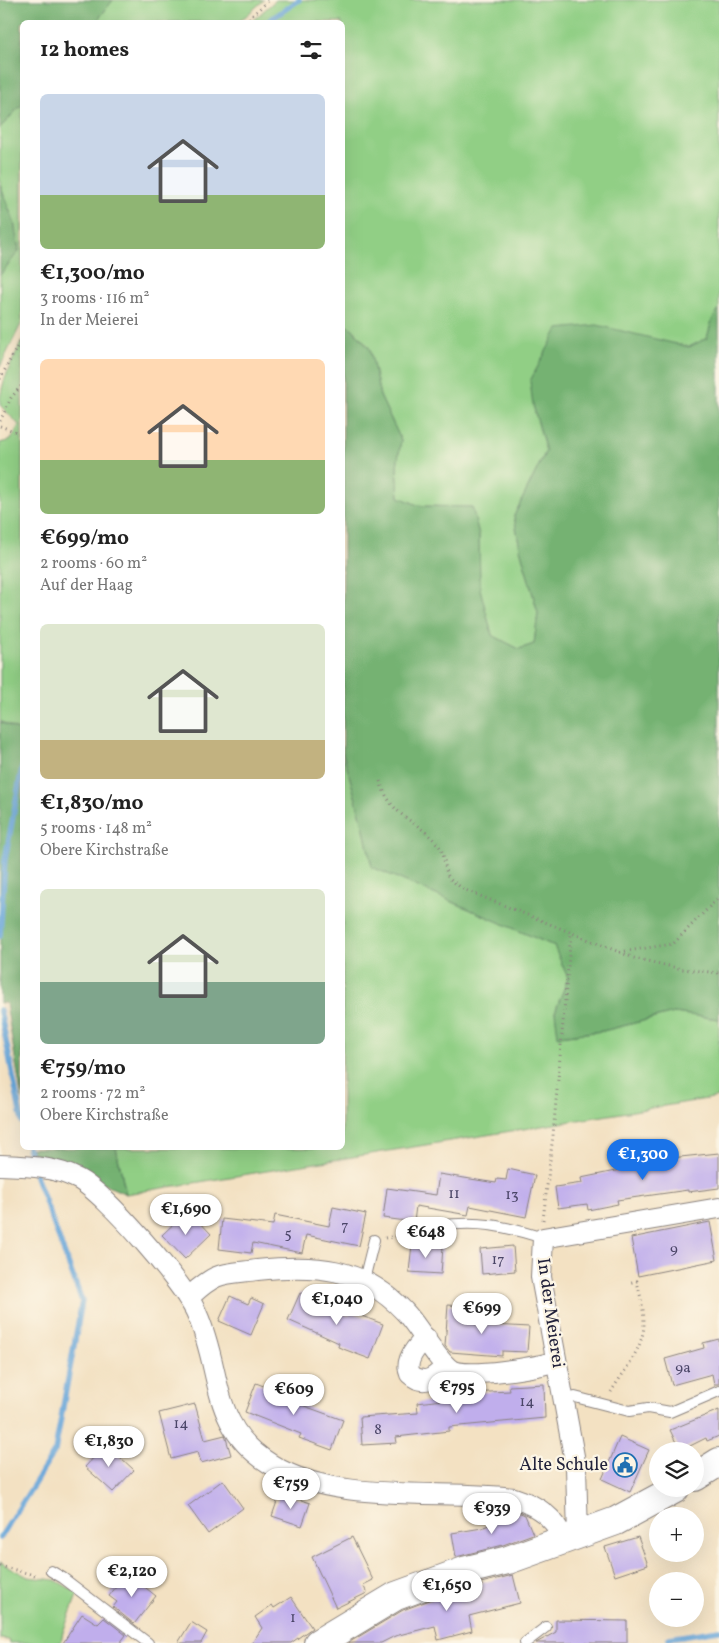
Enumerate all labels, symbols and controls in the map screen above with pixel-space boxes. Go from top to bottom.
text: 12 homes [40,36,129,65]
icon: filters [297,36,325,64]
icon: home [138,126,228,216]
text: €1,300/mo [40,259,145,288]
text: 3 rooms · 116 m² [40,288,149,310]
text: In der Meierei [40,310,139,332]
icon: home [138,391,228,481]
text: €699/mo [40,524,129,553]
text: 2 rooms · 60 m² [40,553,147,575]
text: Auf der Haag [40,575,133,597]
icon: home [138,656,228,746]
text: €1,830/mo [40,789,144,818]
text: 5 rooms · 148 m² [40,818,152,840]
text: Obere Kirchstraße [40,840,168,862]
icon: home [138,921,228,1011]
text: €759/mo [40,1054,126,1083]
text: 2 rooms · 72 m² [40,1083,145,1105]
text: Obere Kirchstraße [40,1105,168,1127]
pin: €1,300 [602,1138,684,1181]
text: €1,300 [618,1144,668,1166]
house number: 11 [448,1184,460,1205]
house number: 13 [505,1185,519,1206]
pin: €1,690 [145,1194,227,1236]
text: €1,690 [161,1199,211,1221]
house number: 7 [341,1216,349,1237]
pin: €648 [396,1216,456,1259]
text: €648 [407,1222,445,1244]
house number: 5 [284,1224,292,1245]
house number: 9 [670,1239,678,1260]
house number: 17 [491,1250,505,1271]
street label: In der Meierei [530,1256,570,1370]
pin: €1,040 [296,1284,378,1326]
text: €1,040 [311,1289,363,1311]
pin: €699 [452,1292,512,1335]
text: €699 [463,1298,501,1320]
house number: 9a [675,1358,691,1379]
pin: €795 [427,1372,487,1414]
pin: €609 [264,1374,324,1416]
text: €795 [439,1377,475,1399]
text: €609 [274,1379,314,1401]
house number: 14 [520,1392,534,1413]
house number: 14 [174,1414,188,1435]
house number: 8 [374,1420,382,1441]
pin: €1,830 [68,1426,150,1468]
text: €1,830 [84,1431,134,1453]
map controls [649,1442,704,1627]
button: layers [649,1442,704,1497]
public building icon: Alte Schule [612,1452,638,1478]
place label: Alte Schule [519,1453,608,1478]
pin: €759 [261,1468,321,1510]
text: €759 [273,1473,309,1495]
pin: €939 [462,1492,522,1535]
text: €939 [473,1498,511,1520]
button: + [649,1507,704,1562]
pin: €2,120 [91,1556,173,1598]
text: €2,120 [107,1561,157,1583]
pin: €1,650 [406,1570,488,1612]
button: − [649,1572,704,1627]
text: €1,650 [422,1575,472,1597]
house number: 1 [290,1608,296,1629]

